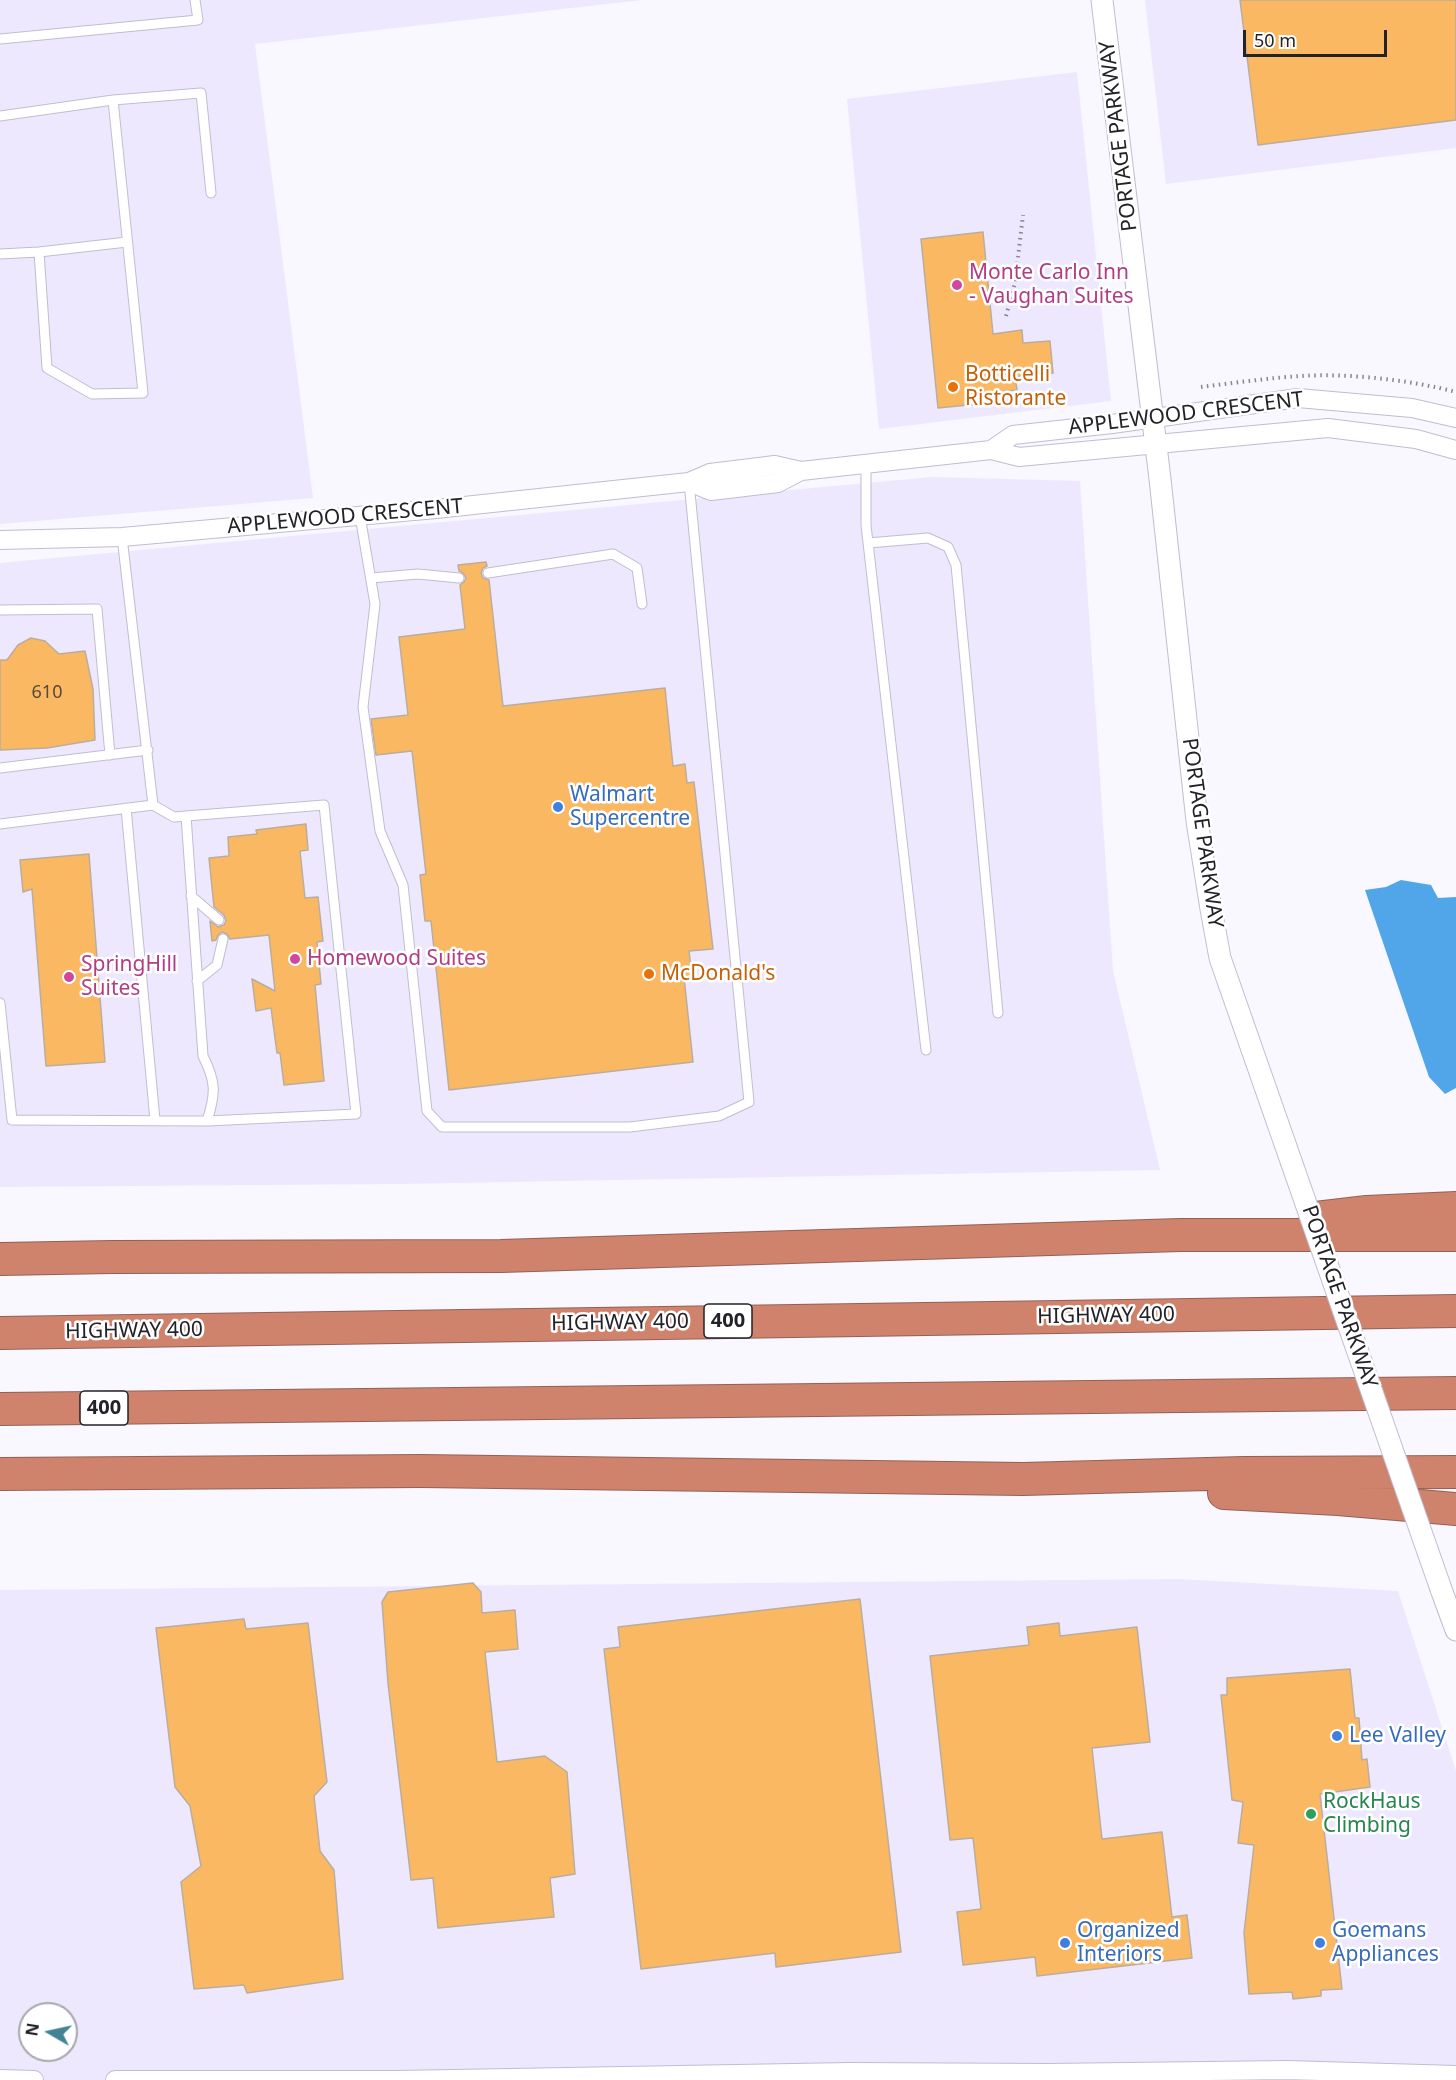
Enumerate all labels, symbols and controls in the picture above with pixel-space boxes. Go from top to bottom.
scale bar [1246,18,1390,56]
text: 50 m [1254,28,1296,52]
street label: PORTAGE PARKWAY [1095,39,1143,233]
place label: Monte Carlo Inn - Vaughan Suites [969,260,1134,310]
marker: Monte Carlo Inn - Vaughan Suites [950,278,964,292]
place label: Botticelli Ristorante [965,362,1066,412]
marker: Botticelli Ristorante [946,380,960,394]
street label: APPLEWOOD CRESCENT [1067,387,1305,441]
street label: APPLEWOOD CRESCENT [226,494,464,540]
house number: 610 [32,682,62,704]
street label: PORTAGE PARKWAY [1176,736,1228,930]
place label: Walmart Supercentre [570,782,690,832]
marker: Walmart Supercentre [551,800,565,814]
place label: Homewood Suites [307,946,486,972]
place label: SpringHill Suites [81,952,177,1002]
marker: Homewood Suites [288,952,302,966]
place label: McDonald's [661,961,775,987]
marker: McDonald's [642,967,656,981]
marker: SpringHill Suites [62,970,76,984]
street label: PORTAGE PARKWAY [1296,1202,1382,1392]
street label: HIGHWAY 400 [1037,1302,1175,1330]
road number: 400 [704,1304,752,1338]
street label: HIGHWAY 400 [551,1309,689,1337]
street label: HIGHWAY 400 [65,1317,203,1345]
road number: 400 [80,1391,128,1425]
place label: Lee Valley [1349,1723,1446,1749]
marker: Lee Valley [1330,1729,1344,1743]
place label: RockHaus Climbing [1323,1789,1420,1839]
marker: RockHaus Climbing [1304,1807,1318,1821]
place label: Organized Interiors [1077,1918,1180,1968]
place label: Goemans Appliances [1332,1918,1439,1968]
marker: Organized Interiors [1058,1936,1072,1950]
marker: Goemans Appliances [1313,1936,1327,1950]
north arrow [18,2002,78,2062]
text: N [20,2021,44,2038]

